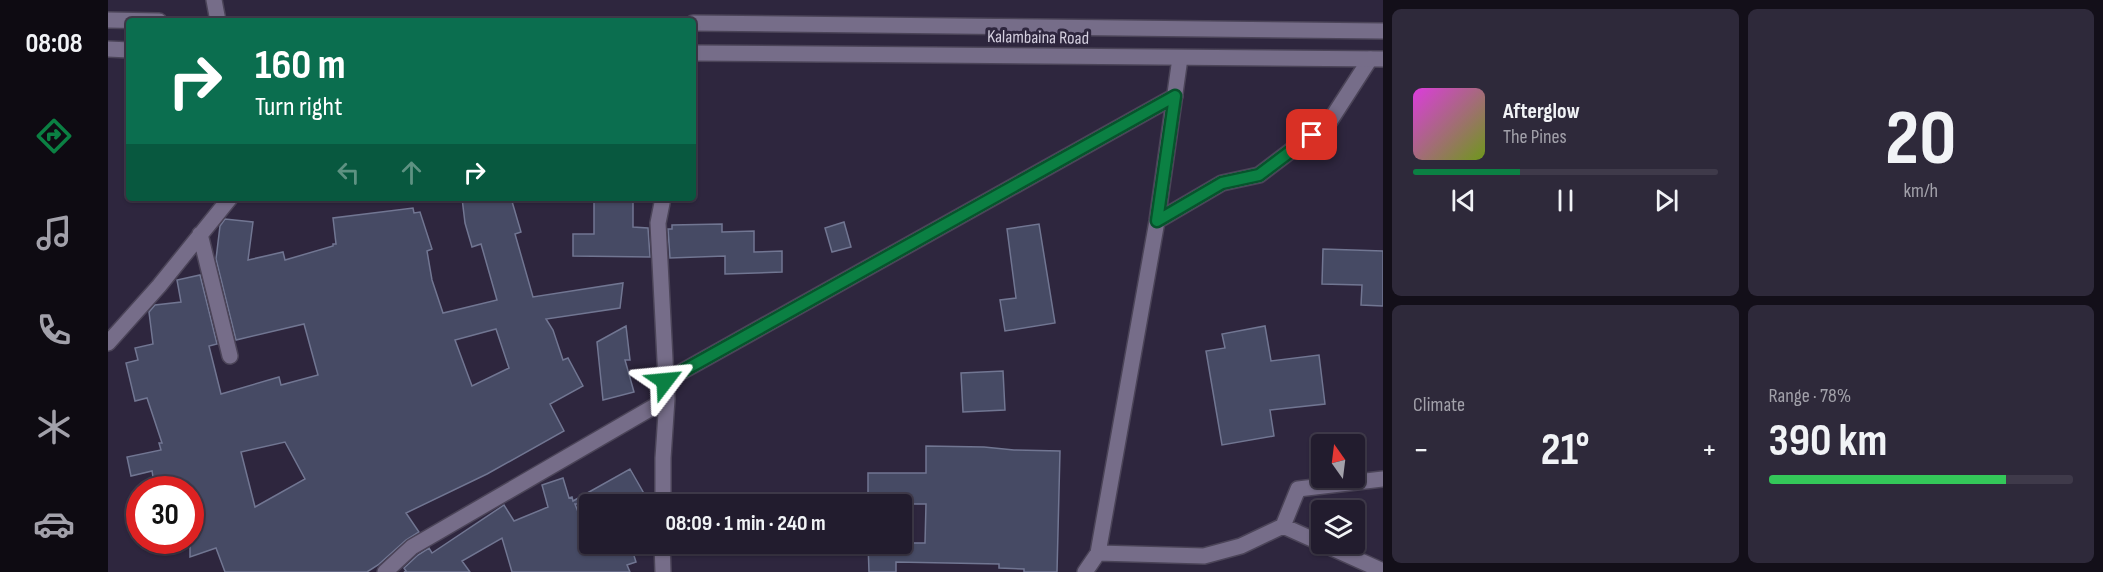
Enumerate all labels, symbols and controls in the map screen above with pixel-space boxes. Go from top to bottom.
street label: Kalambaina Road [987,26,1089,49]
text: 08:08 [25,28,83,60]
text: 160 m [255,40,346,91]
icon: right [156,42,234,120]
text: Turn right [255,91,342,123]
text: 20 [1885,93,1956,186]
text: Afterglow [1503,98,1580,125]
pin [1286,109,1337,160]
icon: directions [33,115,75,157]
icon: arrive [1295,118,1328,151]
text: The Pines [1503,125,1567,149]
icon: left [332,156,365,189]
icon: ahead [395,156,428,189]
icon: right [458,156,491,189]
text: km/h [1903,179,1938,203]
icon: previous [1447,184,1480,217]
icon: pause [1549,184,1582,217]
icon: next [1650,184,1683,217]
icon: music [33,212,75,254]
icon: phone [33,309,75,351]
position arrow [633,349,697,413]
text: Range · 78% [1769,384,1851,408]
text: Climate [1413,393,1465,417]
icon: climate [33,406,75,448]
text: 390 km [1769,414,1887,469]
text: 21° [1541,423,1590,478]
text: − [1413,430,1429,470]
text: + [1701,430,1718,470]
north arrow [1311,434,1365,488]
map controls [1311,434,1365,554]
speed limit sign: 30 [126,476,204,554]
button: layers [1311,500,1365,554]
icon: car [33,503,75,545]
text: 08:09 · 1 min · 240 m [665,510,826,537]

